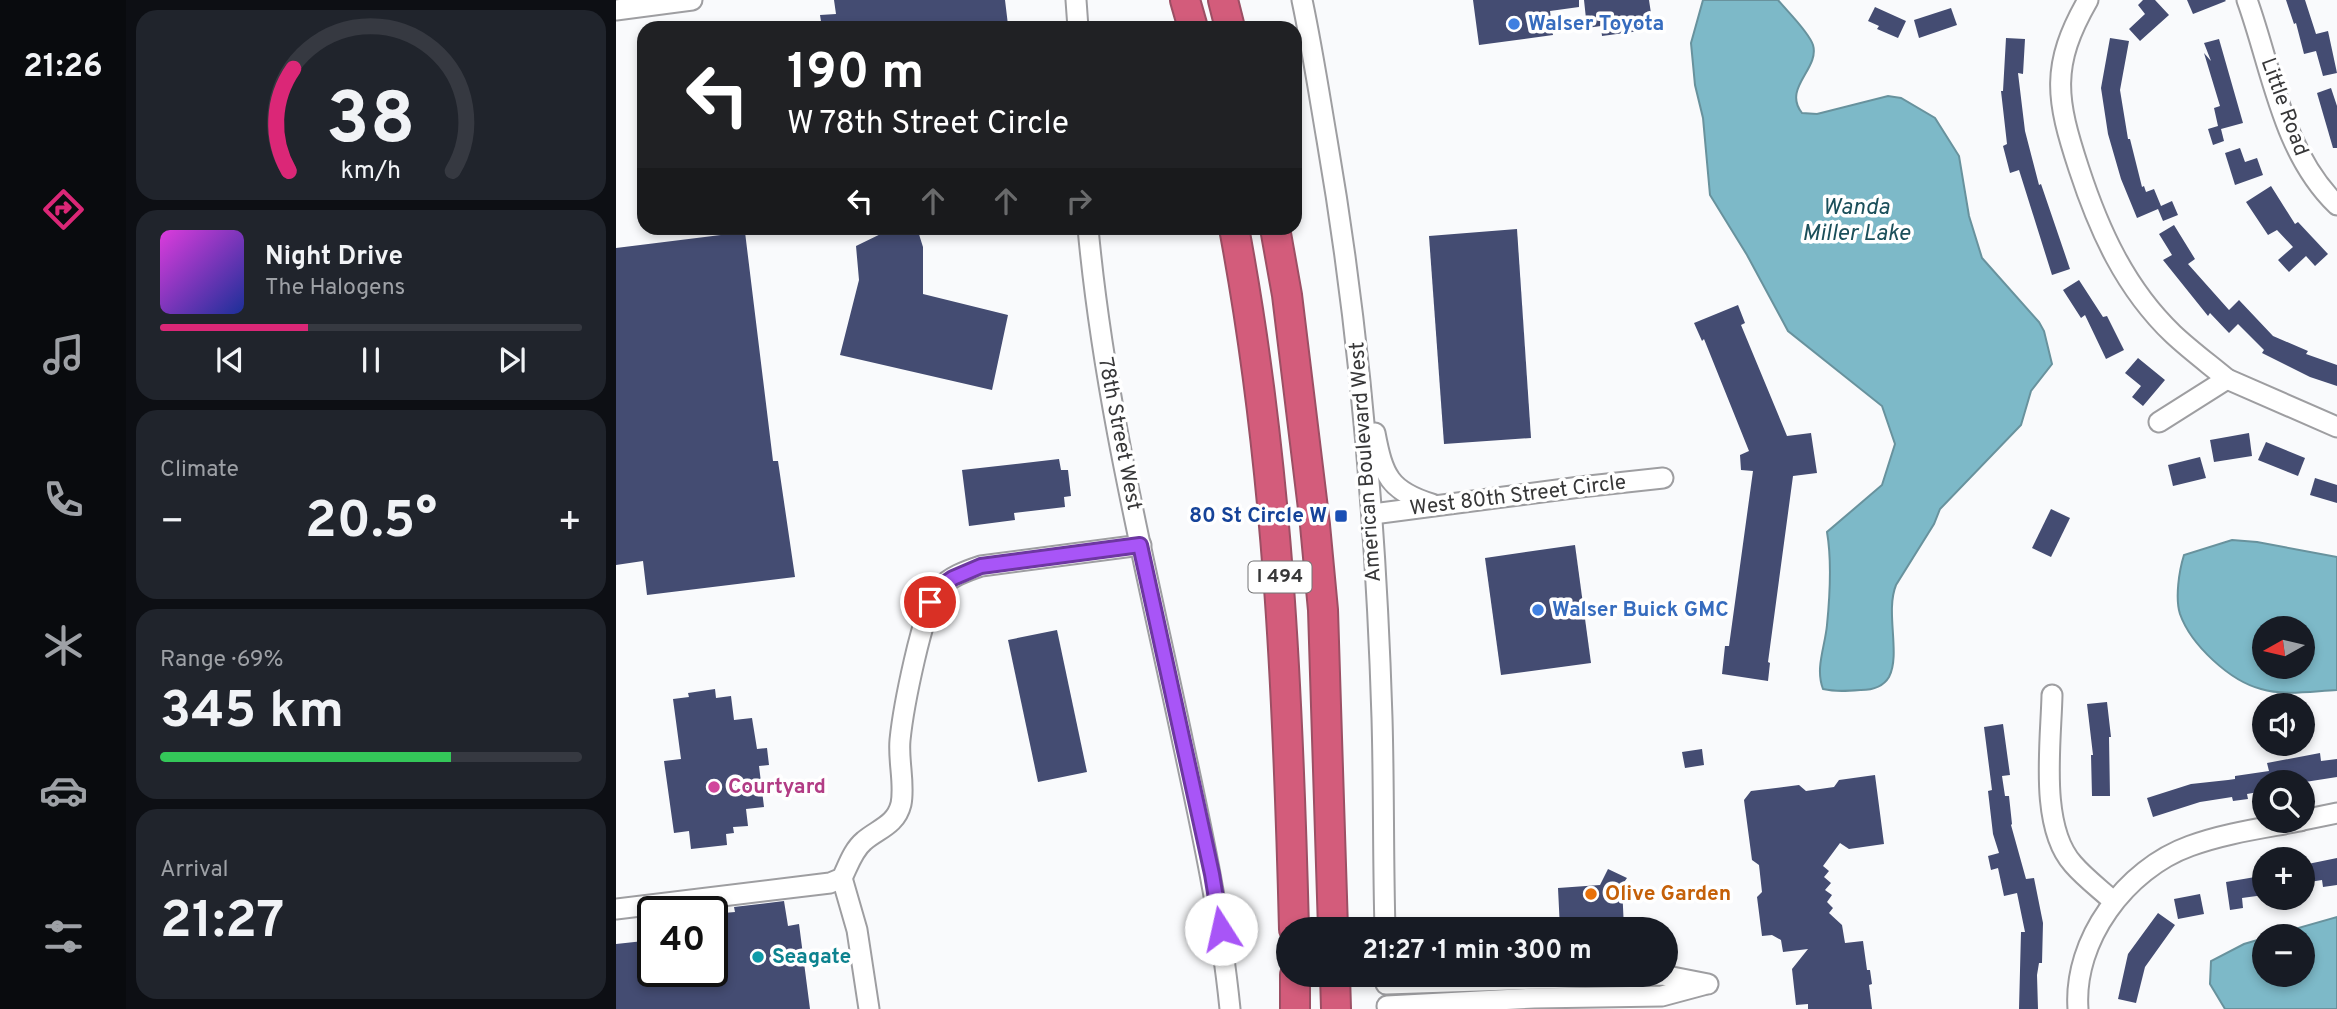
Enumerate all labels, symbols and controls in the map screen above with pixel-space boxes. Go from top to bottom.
place label: Walser Toyota [1528,11,1664,38]
marker: Walser Toyota [1506,16,1522,32]
text: 190 m [787,44,924,106]
text: 21:26 [23,48,103,88]
icon: left [672,49,763,140]
street label: Little Road [2254,54,2314,160]
text: 38 [326,77,416,169]
text: W 78th Street Circle [787,105,1069,145]
text: km/h [341,156,401,188]
icon: left [841,182,879,220]
icon: ahead [914,182,952,220]
icon: ahead [987,182,1025,220]
icon: right [1060,182,1098,220]
icon: directions [39,185,88,234]
water label: Wanda Miller Lake [1802,194,1911,249]
text: Night Drive [265,241,403,274]
text: The Halogens [265,274,405,303]
icon: music [39,330,88,379]
icon: previous [211,341,249,379]
icon: pause [352,341,390,379]
icon: next [493,341,531,379]
street label: American Boulevard West [1344,341,1388,583]
street label: 78th Street West [1091,355,1147,513]
text: Climate [160,456,239,485]
street label: West 80th Street Circle [1408,469,1628,523]
icon: phone [39,475,88,524]
text: 20.5° [305,490,437,556]
text: − [160,499,185,548]
text: + [557,499,582,548]
place label: 80 St Circle W [1189,503,1327,530]
marker: 80 St Circle W [1333,508,1349,524]
road number: I 494 [1248,562,1312,592]
pin [900,572,960,632]
icon: arrive [911,583,949,621]
place label: Walser Buick GMC [1552,597,1729,624]
marker: Walser Buick GMC [1530,602,1546,618]
north arrow [2252,616,2315,679]
map controls [2252,616,2315,987]
icon: climate [39,621,88,670]
text: Range · 69% [160,646,283,675]
text: 345 km [160,680,344,746]
button: sound [2252,693,2315,756]
icon: car [39,766,88,815]
button: search [2252,770,2315,833]
place label: Courtyard [728,774,826,801]
marker: Courtyard [706,779,722,795]
button: + [2252,847,2315,910]
text: Arrival [160,856,229,885]
place label: Olive Garden [1605,881,1731,908]
marker: Olive Garden [1583,886,1599,902]
text: 21:27 [160,890,284,956]
position arrow [1184,892,1258,966]
speed limit sign: 40 [637,896,728,987]
icon: filters [39,912,88,961]
button: − [2252,924,2315,987]
text: 21:27 · 1 min · 300 m [1362,935,1592,968]
place label: Seagate [772,944,851,971]
marker: Seagate [750,949,766,965]

